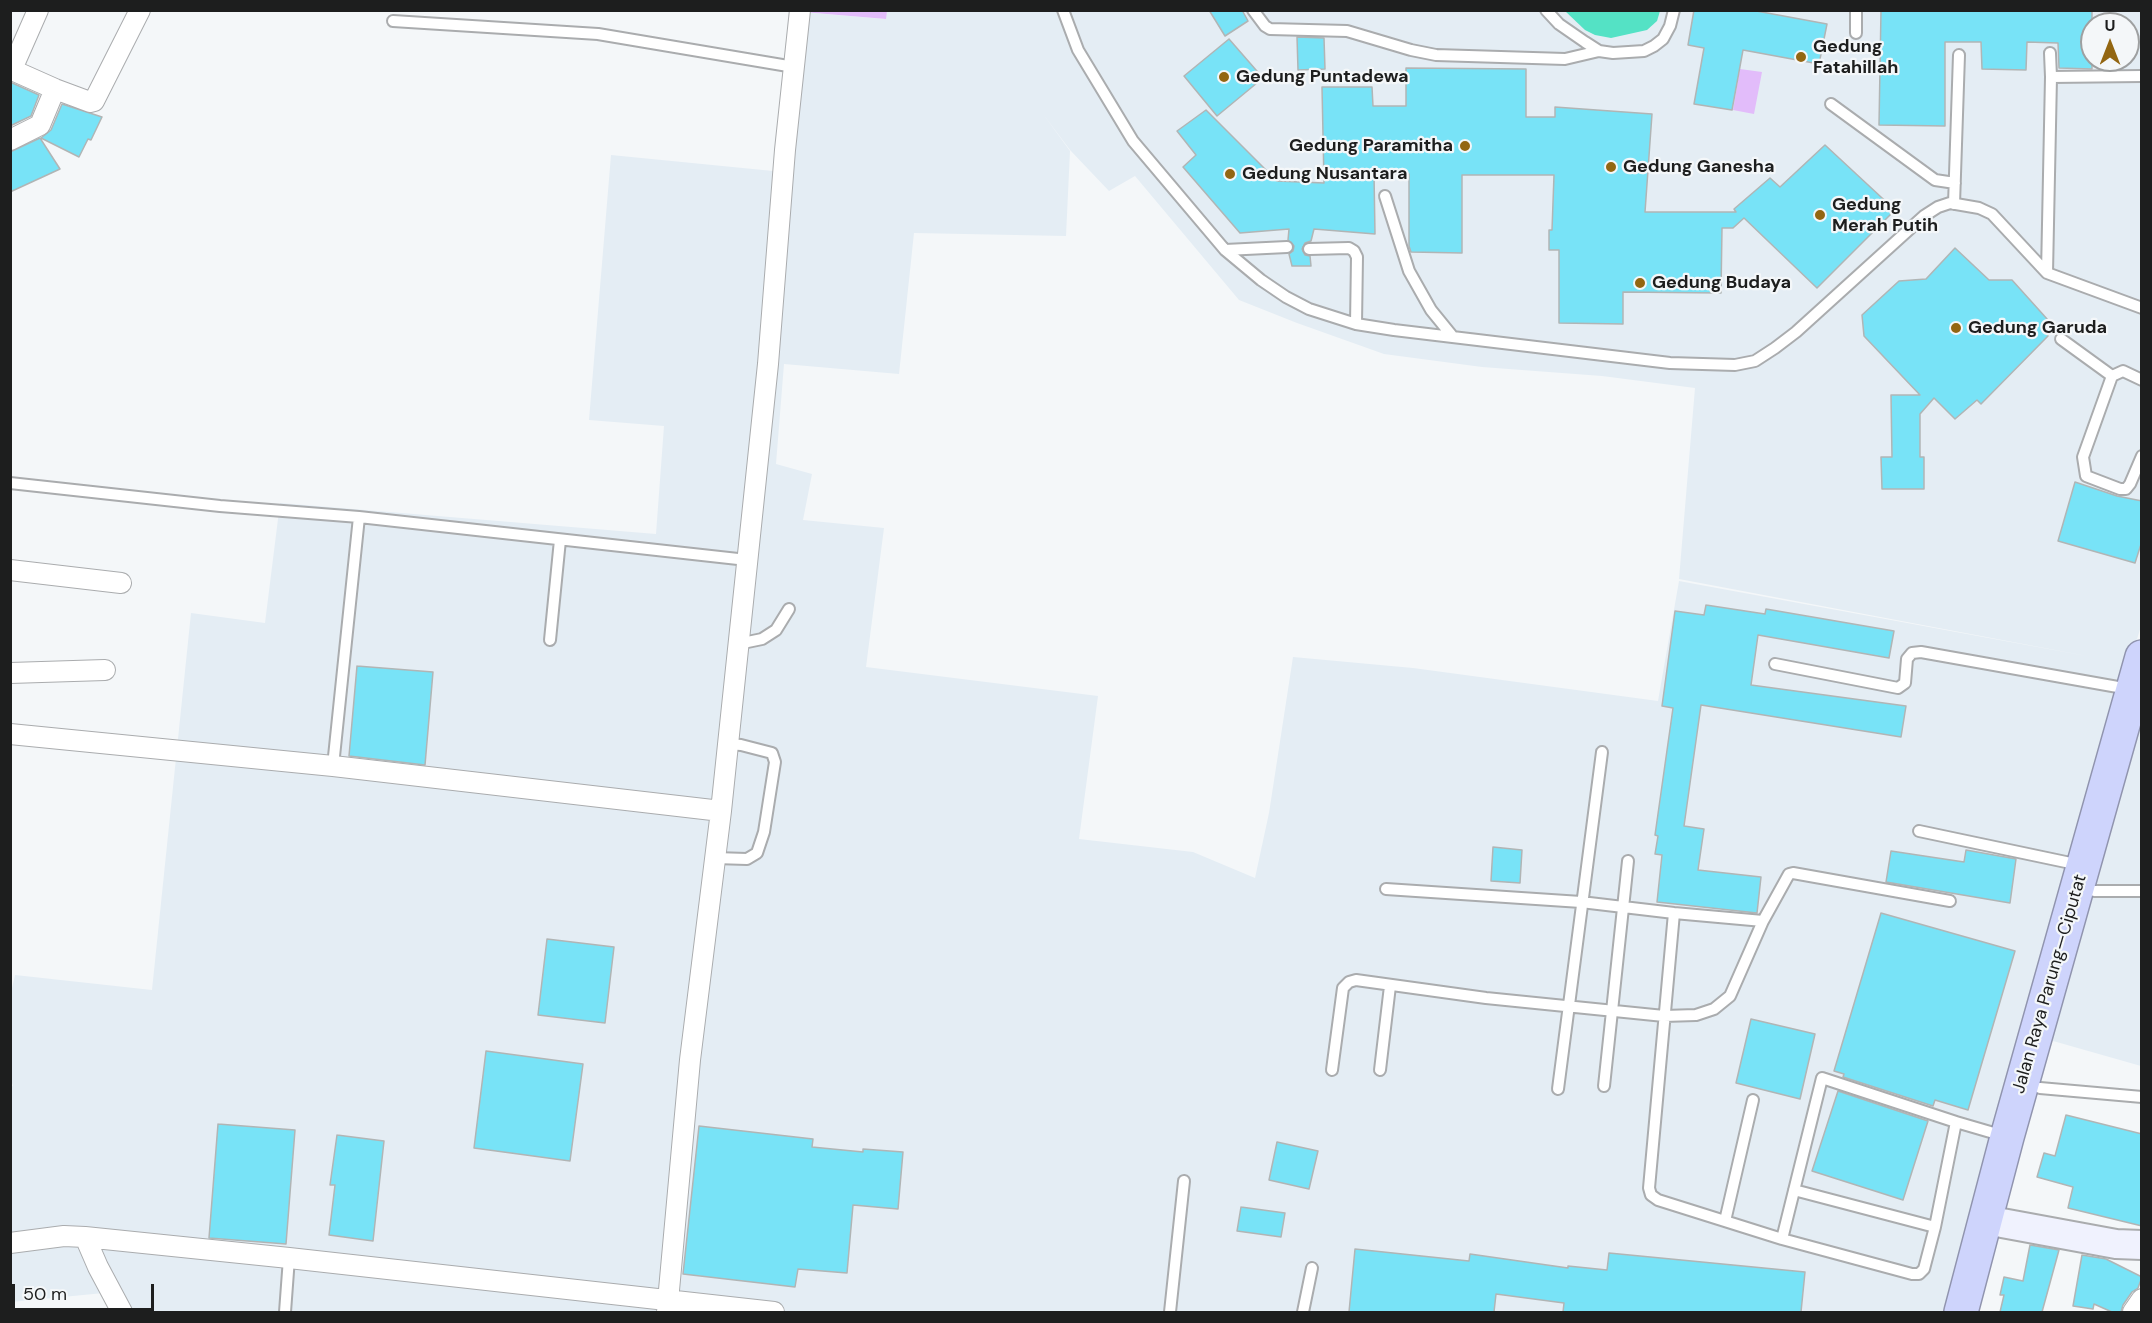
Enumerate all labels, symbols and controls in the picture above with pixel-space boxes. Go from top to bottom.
north arrow [2080,12,2140,72]
text: U [2105,15,2115,36]
place label: Gedung Fatahillah [1813,36,1898,78]
marker: Gedung Fatahillah [1794,50,1808,64]
place label: Gedung Puntadewa [1236,66,1408,88]
marker: Gedung Puntadewa [1217,70,1231,84]
place label: Gedung Paramitha [1289,135,1453,157]
marker: Gedung Paramitha [1458,139,1472,153]
place label: Gedung Ganesha [1623,156,1775,178]
marker: Gedung Ganesha [1604,160,1618,174]
place label: Gedung Nusantara [1242,163,1407,185]
marker: Gedung Nusantara [1223,167,1237,181]
place label: Gedung Merah Putih [1832,194,1938,236]
marker: Gedung Merah Putih [1813,208,1827,222]
place label: Gedung Budaya [1652,272,1791,294]
marker: Gedung Budaya [1633,276,1647,290]
place label: Gedung Garuda [1968,317,2107,339]
marker: Gedung Garuda [1949,321,1963,335]
street label: Jalan Raya Parung—Ciputat [2008,872,2092,1096]
scale bar [15,1272,158,1310]
text: 50 m [23,1282,67,1306]

